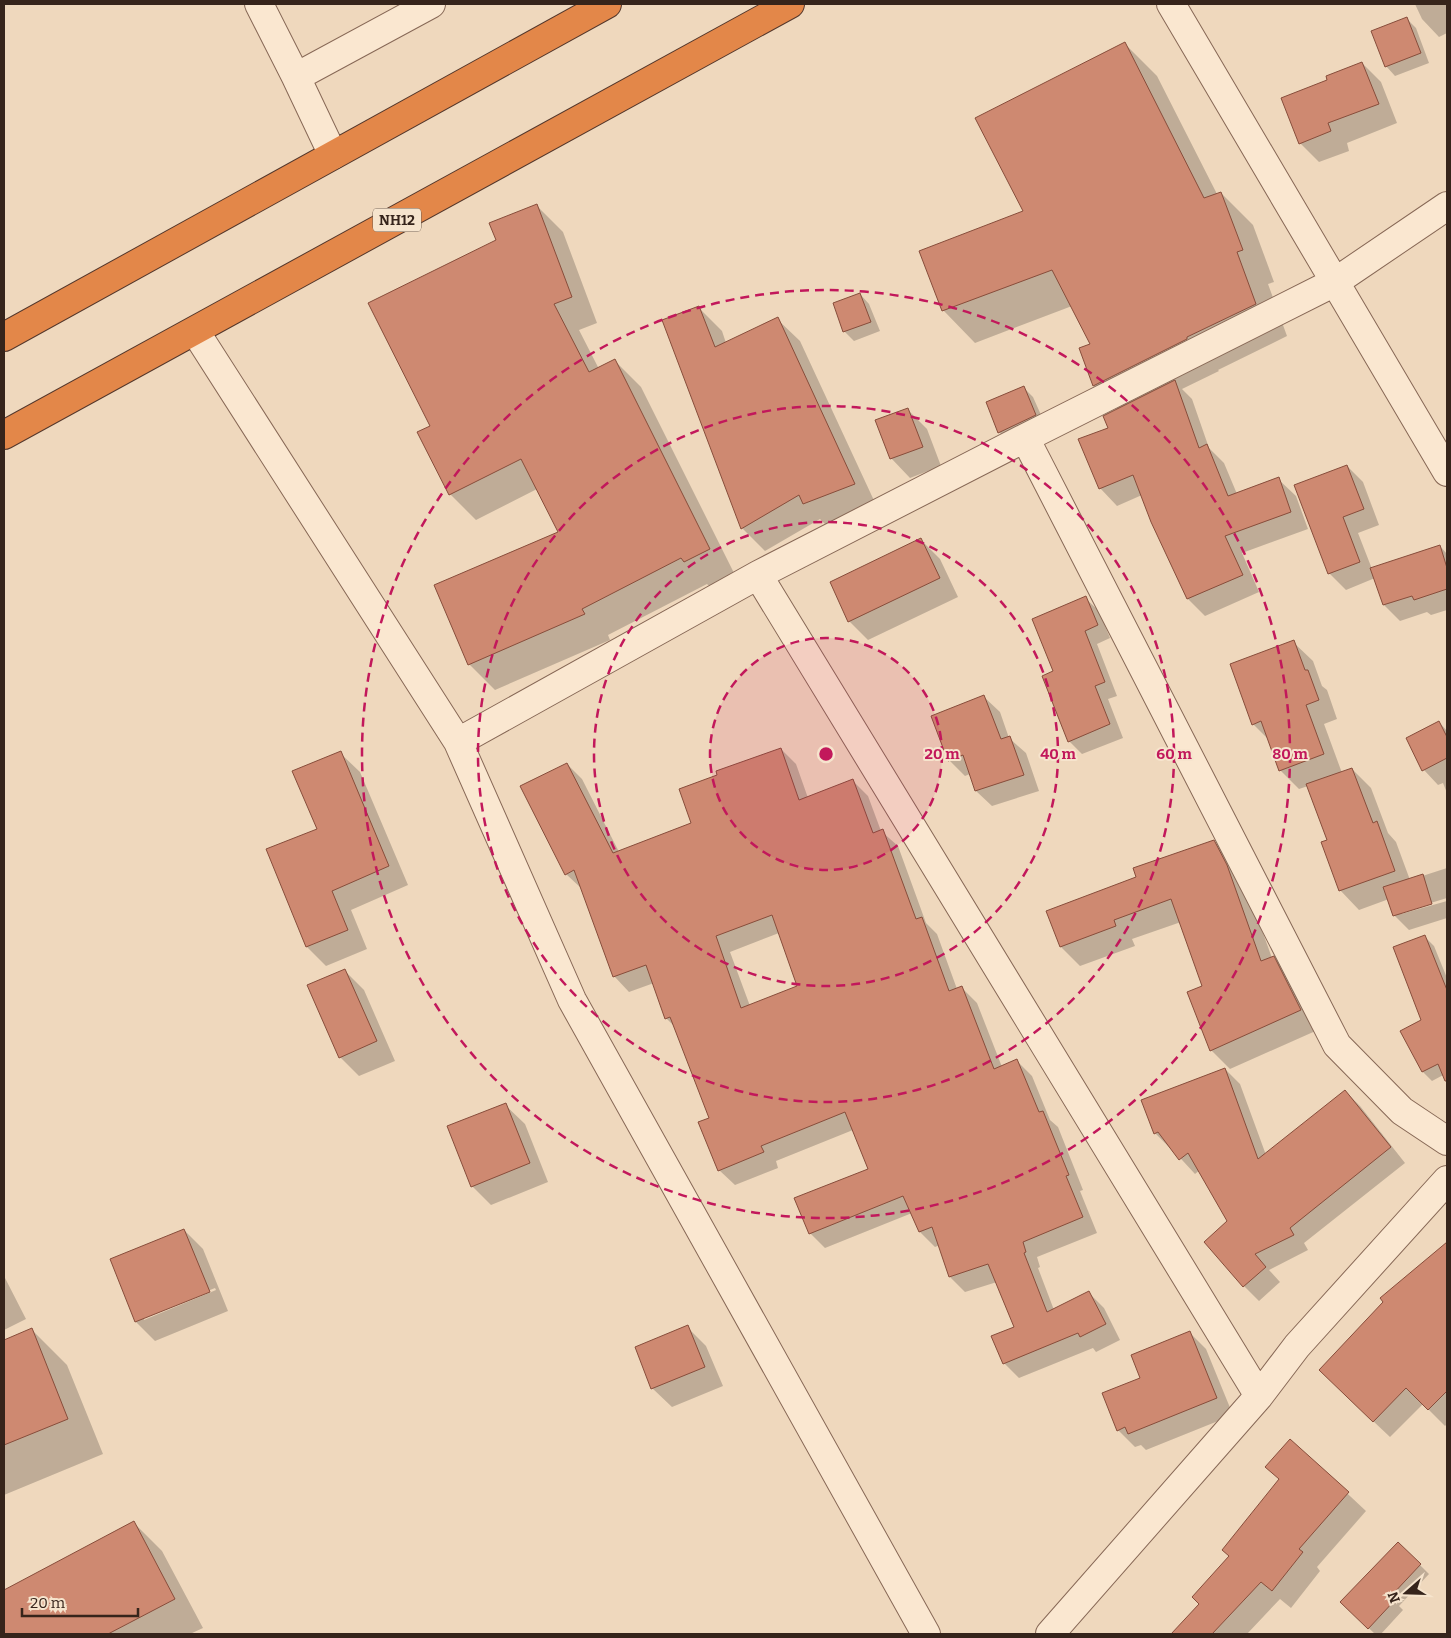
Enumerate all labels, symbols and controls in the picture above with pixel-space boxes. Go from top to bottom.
road number: NH12 [373,208,421,232]
centre of rings [817,745,835,763]
text: 20 m [925,745,960,763]
text: 40 m [1040,745,1077,763]
text: 60 m [1156,745,1192,763]
text: 80 m [1272,745,1308,763]
north arrow [1381,1568,1431,1618]
scale bar [22,1586,139,1618]
text: N [1384,1589,1404,1605]
text: 20 m [30,1594,66,1612]

